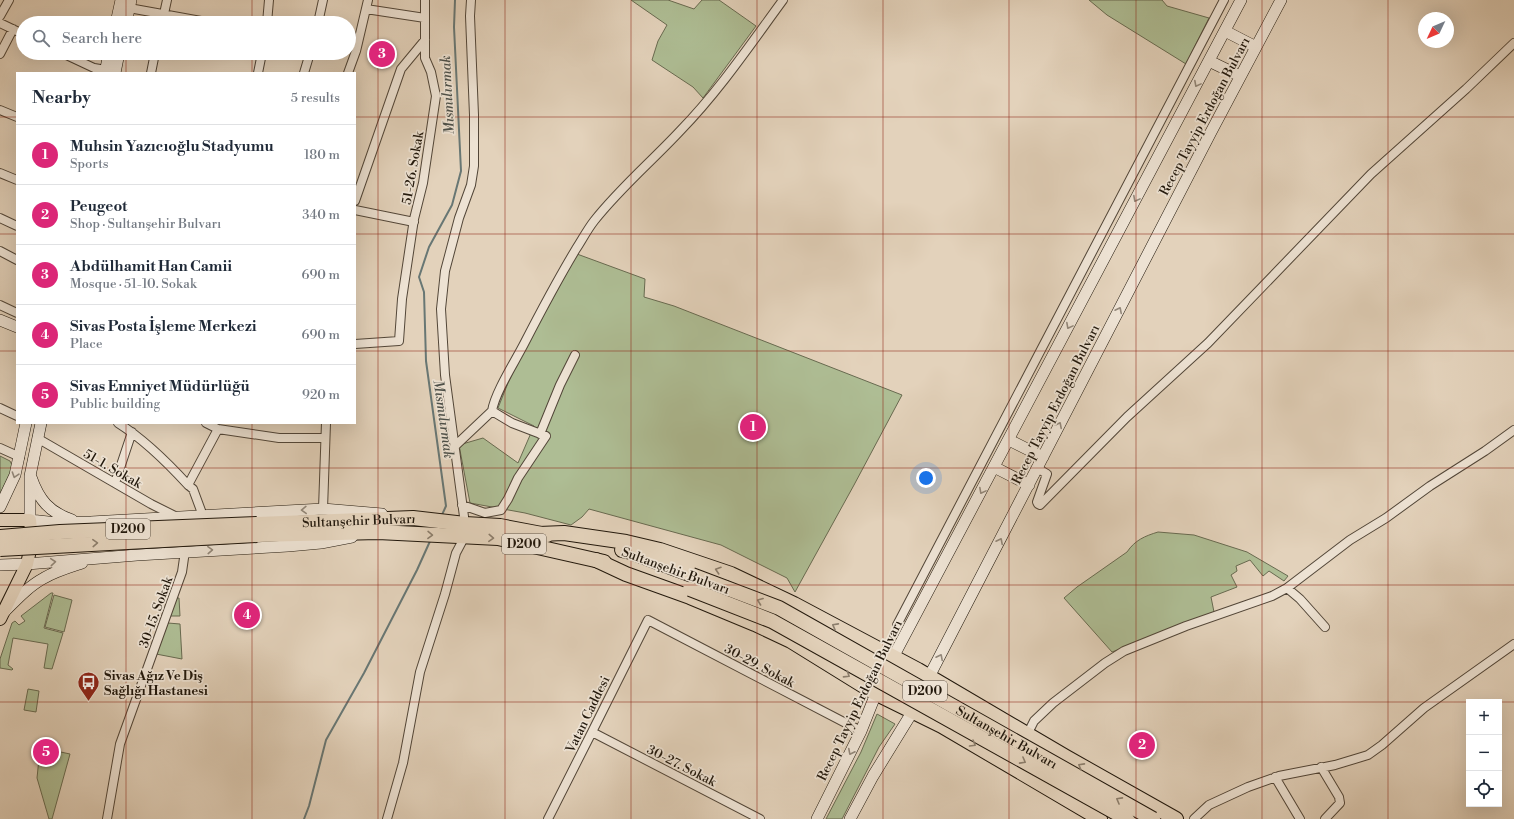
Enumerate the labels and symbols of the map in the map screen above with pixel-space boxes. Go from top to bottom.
north arrow [1418,12,1454,48]
street label: Recep Tayyip Erdoğan Bulvarı [1156,35,1254,198]
pin: 3 [369,39,395,69]
water label: Mısmılırmak [437,55,459,135]
one-way arrow [1194,80,1202,87]
street label: 51-26. Sokak [399,129,428,206]
one-way arrow [1134,195,1141,202]
one-way arrow [1114,307,1122,314]
street label: Recep Tayyip Erdoğan Bulvarı [1009,322,1103,487]
one-way arrow [1066,322,1074,330]
water label: Mısmılırmak [429,379,457,460]
pin: 1 [740,412,766,442]
one-way arrow [1055,422,1062,430]
street label: 51-1. Sokak [80,446,146,493]
your location [916,468,936,488]
one-way arrow [11,471,20,478]
one-way arrow [979,487,987,494]
one-way arrow [301,505,307,514]
street label: Sultanşehir Bulvarı [302,511,417,531]
road number: D200 [106,519,150,539]
one-way arrow [427,531,433,539]
one-way arrow [488,533,494,542]
road number: D200 [502,534,546,554]
one-way arrow [995,538,1003,545]
one-way arrow [92,539,98,547]
street label: Sultanşehir Bulvarı [619,544,732,598]
one-way arrow [207,546,213,554]
one-way arrow [50,557,56,566]
one-way arrow [714,566,721,574]
street label: 30-15. Sokak [136,573,177,650]
one-way arrow [757,597,764,606]
pin: 4 [234,600,260,630]
street label: Recep Tayyip Erdoğan Bulvarı [814,617,906,784]
one-way arrow [832,623,839,631]
street label: 30-29. Sokak [722,641,798,692]
one-way arrow [935,653,943,661]
place label: Sivas Ağız Ve Diş Sağlığı Hastanesi [104,668,208,699]
bus stop icon: Sivas Ağız Ve Diş Sağlığı Hastanesi [76,669,102,702]
one-way arrow [843,670,850,678]
street label: Vatan Caddesi [562,673,613,756]
road number: D200 [903,681,947,701]
street label: Sultanşehir Bulvarı [953,703,1060,773]
pin: 2 [1129,730,1155,760]
pin: 5 [33,737,59,767]
one-way arrow [969,740,976,747]
street label: 30-27. Sokak [644,742,720,791]
one-way arrow [848,748,855,755]
one-way arrow [1019,756,1026,763]
one-way arrow [1078,763,1085,770]
one-way arrow [1116,797,1123,804]

